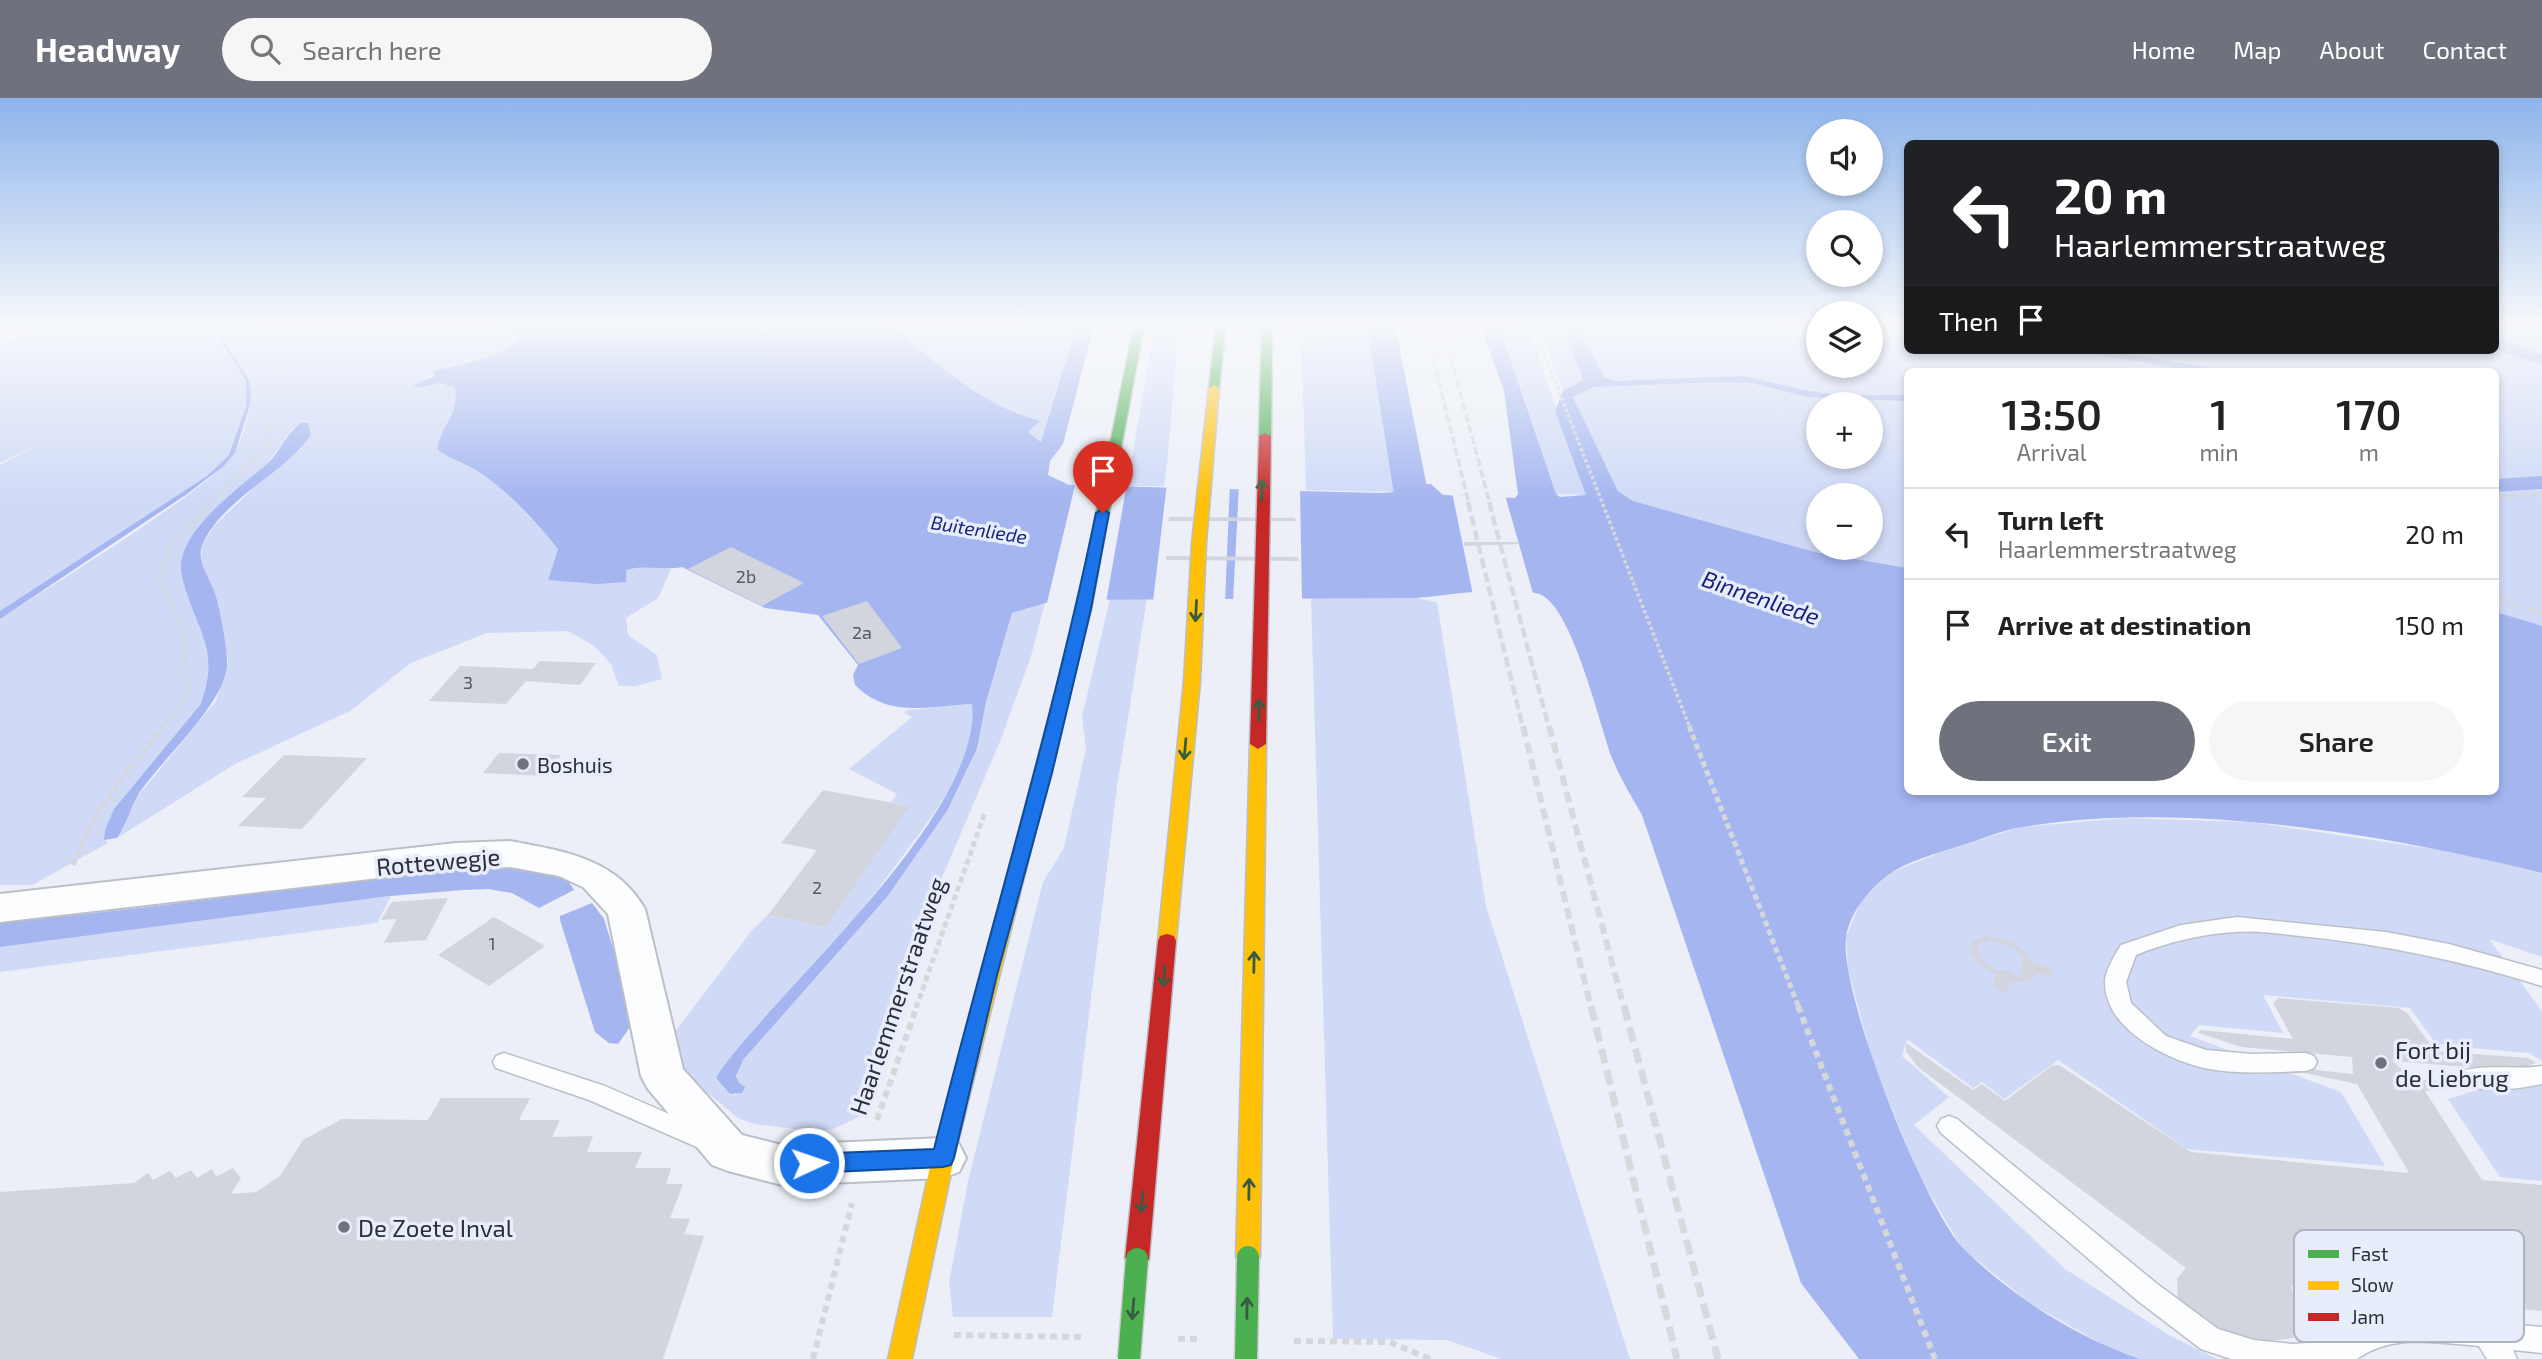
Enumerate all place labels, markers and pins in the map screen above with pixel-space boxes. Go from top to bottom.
pin [1073,441,1133,513]
place label: Boshuis [537,752,613,777]
marker: Boshuis [515,756,531,772]
place label: Fort bij de Liebrug [2395,1035,2509,1092]
marker: Fort bij de Liebrug [2373,1055,2389,1071]
place label: De Zoete Inval [358,1213,513,1242]
marker: De Zoete Inval [336,1219,352,1235]

